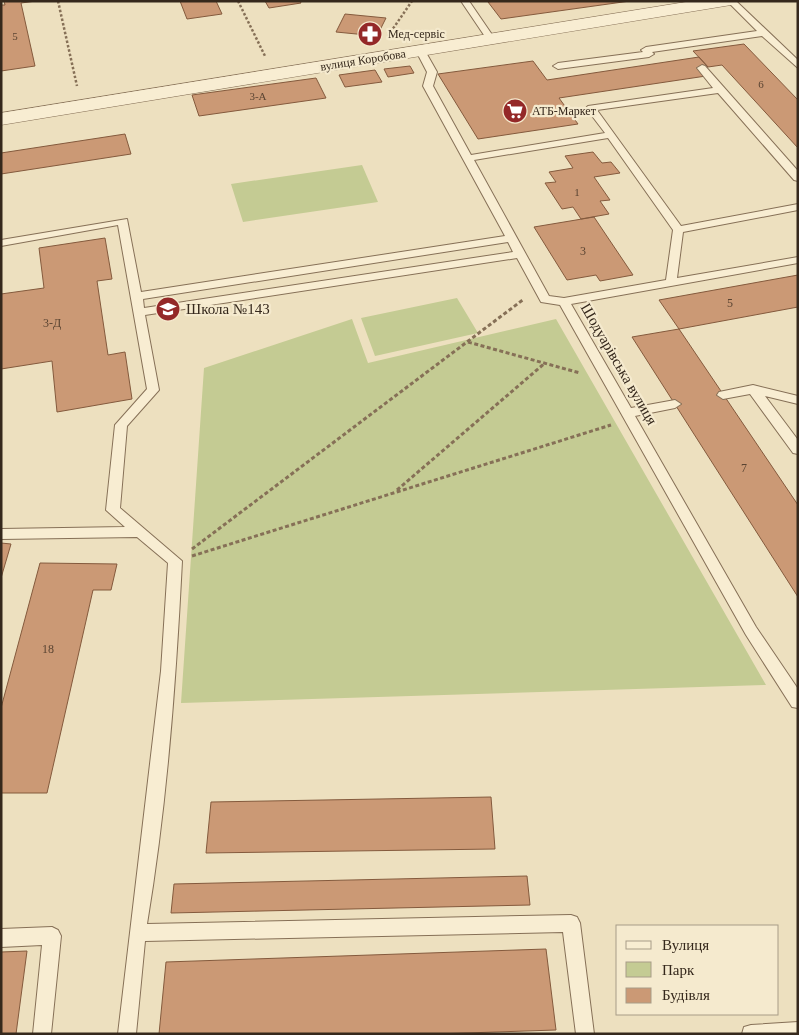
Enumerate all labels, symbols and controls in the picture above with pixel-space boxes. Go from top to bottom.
pharmacy icon: Мед-сервіс [357,21,383,47]
place label: Мед-сервіс [388,27,445,41]
house number: 5 [12,30,18,42]
street label: вулиця Коробова [319,46,407,74]
house number: 6 [758,78,764,90]
house number: 3-А [249,90,267,102]
supermarket icon: АТБ-Маркет [502,98,528,124]
place label: АТБ-Маркет [532,104,597,118]
house number: 1 [574,186,580,198]
house number: 3 [580,244,586,258]
school or university icon: Школа №143 [155,296,181,322]
house number: 5 [727,296,733,310]
place label: Школа №143 [186,301,270,317]
street label: Шодуарівська вулиця [578,301,660,428]
house number: 3-Д [43,316,61,330]
house number: 7 [741,461,747,475]
house number: 18 [42,642,54,656]
legend [616,925,779,1015]
text: Вулиця [662,937,709,953]
text: Парк [662,962,695,978]
text: Будівля [662,987,710,1003]

